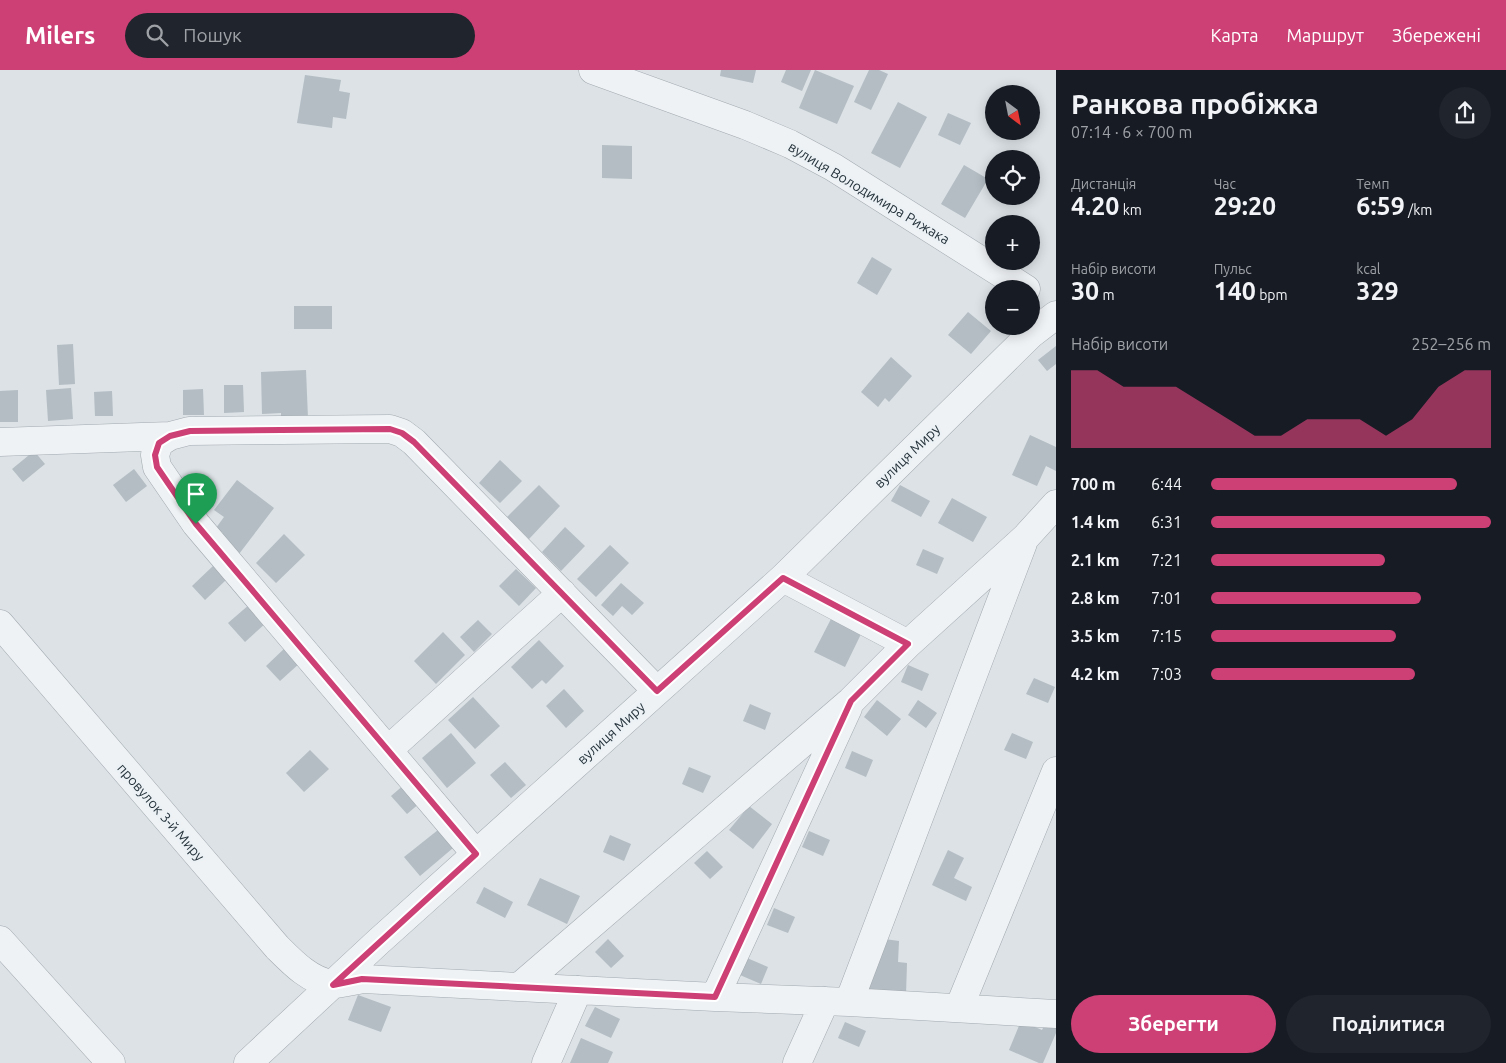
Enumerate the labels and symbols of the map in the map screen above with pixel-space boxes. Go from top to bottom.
north arrow [985,85,1040,140]
street label: вулиця Володимира Рижака [785,138,953,248]
street label: вулиця Миру [871,421,943,491]
pin [175,473,217,524]
street label: вулиця Миру [574,698,648,767]
street label: провулок 3-й Миру [114,760,208,864]

